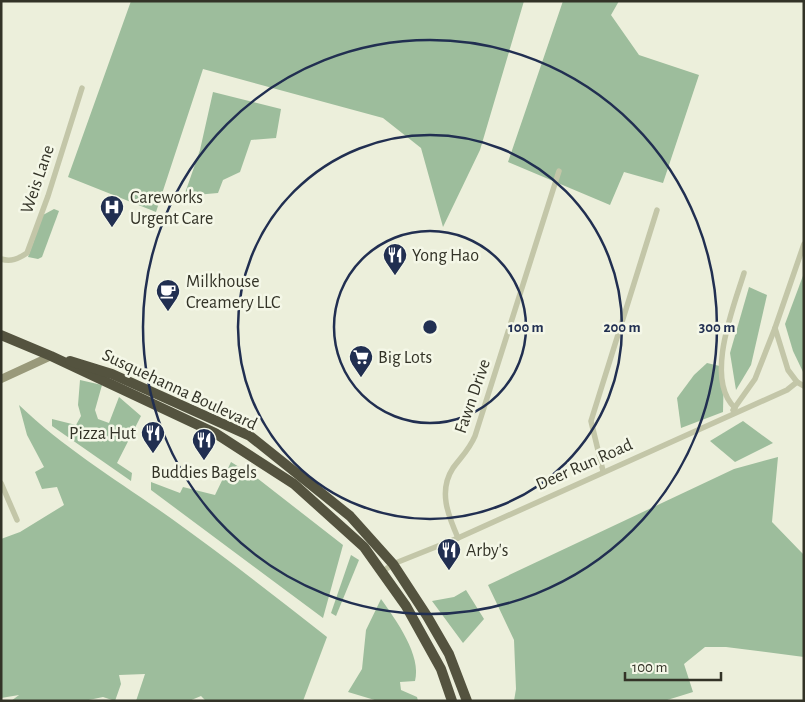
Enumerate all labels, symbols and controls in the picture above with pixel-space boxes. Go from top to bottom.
street label: Weis Lane [18,143,58,216]
place label: Careworks Urgent Care [130,189,213,228]
hospital icon: Careworks Urgent Care [99,194,125,228]
restaurant icon: Yong Hao [382,242,408,276]
place label: Yong Hao [412,247,479,265]
place label: Milkhouse Creamery LLC [186,273,280,312]
cafe icon: Milkhouse Creamery LLC [155,278,181,312]
centre of rings [421,318,439,336]
text: 100 m [508,320,544,335]
text: 200 m [603,320,641,335]
text: 300 m [699,320,735,335]
supermarket icon: Big Lots [348,344,374,378]
street label: Susquehanna Boulevard [99,346,260,434]
place label: Big Lots [378,349,432,367]
street label: Fawn Drive [452,357,494,436]
restaurant icon: Pizza Hut [140,420,166,454]
place label: Pizza Hut [69,425,136,443]
restaurant icon: Buddies Bagels [191,427,217,461]
street label: Deer Run Road [533,436,635,494]
place label: Buddies Bagels [151,464,257,482]
restaurant icon: Arby's [436,537,462,571]
place label: Arby's [466,542,508,560]
scale bar [625,650,721,682]
text: 100 m [632,660,667,675]

